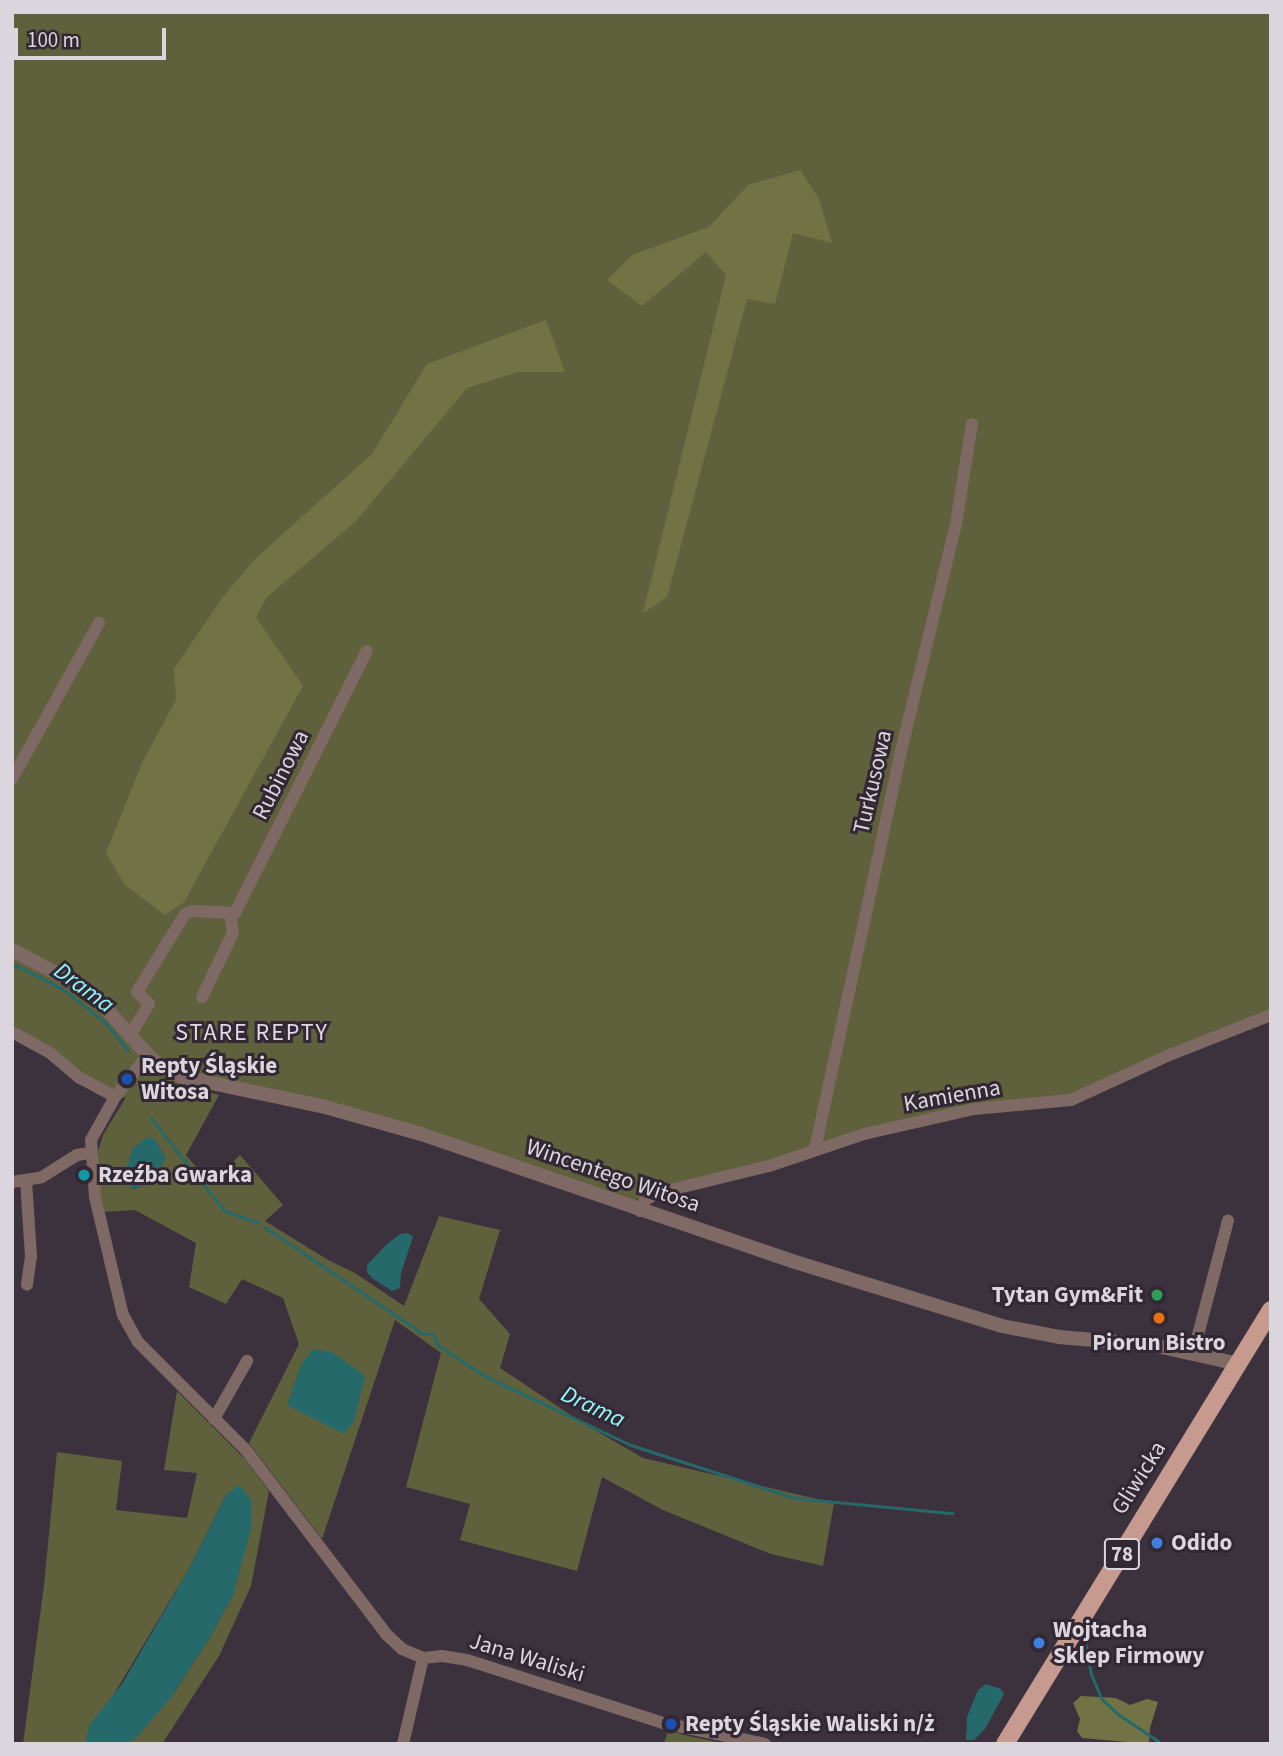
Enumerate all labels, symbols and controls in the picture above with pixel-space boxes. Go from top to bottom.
scale bar [18,14,170,58]
text: 100 m [27,25,80,55]
street label: Rubinowa [247,726,315,824]
street label: Turkusowa [848,728,898,836]
water label: Drama [48,957,120,1019]
district label: STARE REPTY [177,1019,327,1047]
place label: Repty Śląskie Witosa [141,1052,277,1106]
marker: Repty Śląskie Witosa [119,1071,135,1087]
street label: Kamienna [901,1074,1003,1118]
street label: Wincentego Witosa [522,1133,704,1219]
place label: Rzeźba Gwarka [98,1161,252,1189]
marker: Rzeźba Gwarka [76,1167,92,1183]
place label: Tytan Gym&Fit [992,1281,1143,1309]
marker: Tytan Gym&Fit [1149,1287,1165,1303]
marker: Piorun Bistro [1151,1310,1167,1326]
place label: Piorun Bistro [1092,1329,1226,1357]
water label: Drama [556,1380,630,1434]
street label: Gliwicka [1106,1436,1172,1520]
place label: Odido [1171,1529,1232,1557]
marker: Odido [1149,1535,1165,1551]
road number: 78 [1103,1536,1141,1572]
place label: Wojtacha Sklep Firmowy [1053,1616,1204,1670]
street label: Jana Waliski [466,1627,588,1689]
marker: Wojtacha Sklep Firmowy [1031,1635,1047,1651]
place label: Repty Śląskie Waliski n/ż [685,1710,935,1738]
marker: Repty Śląskie Waliski n/ż [663,1716,679,1732]

